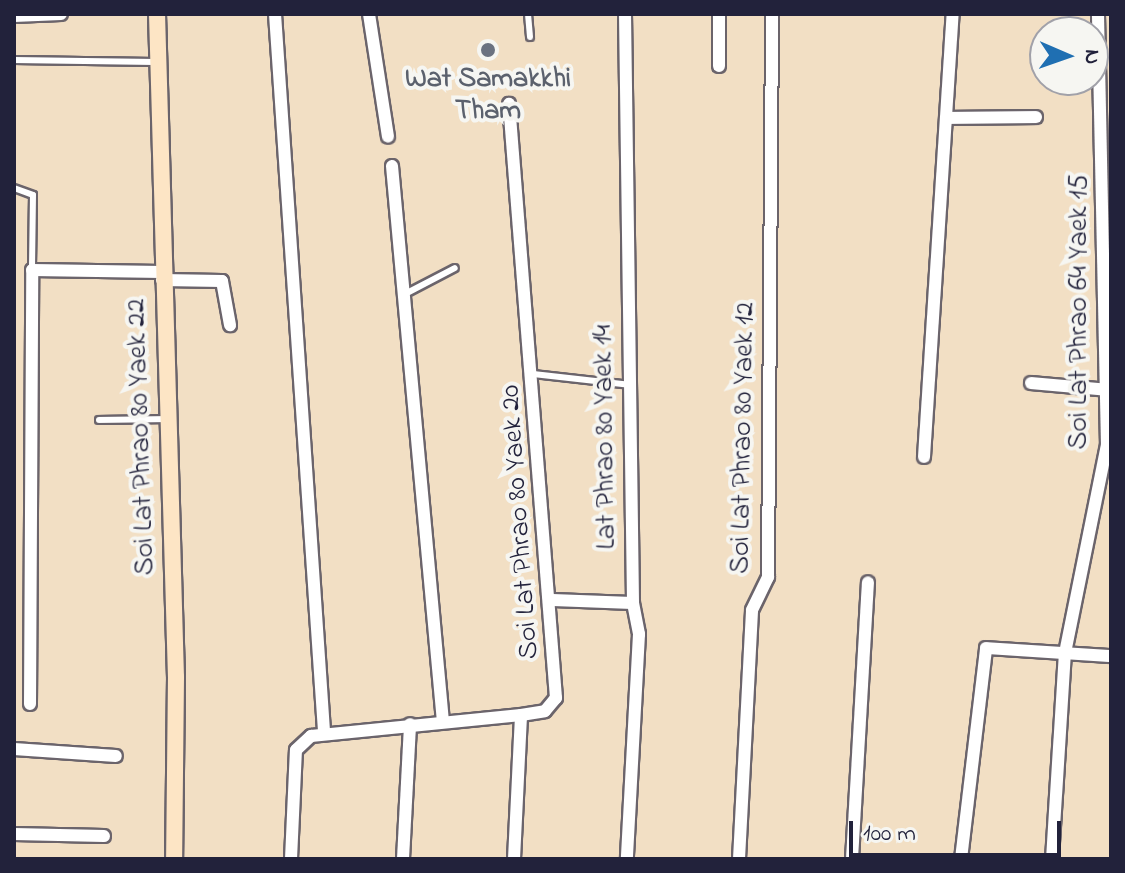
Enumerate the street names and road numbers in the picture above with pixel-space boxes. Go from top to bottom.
street label: Soi Lat Phrao 64 Yaek 15 [1063,174,1097,450]
street label: Soi Lat Phrao 80 Yaek 22 [120,298,164,576]
street label: Soi Lat Phrao 80 Yaek 12 [725,302,763,574]
street label: Lat Phrao 80 Yaek 14 [587,324,625,550]
street label: Soi Lat Phrao 80 Yaek 20 [495,384,547,660]

